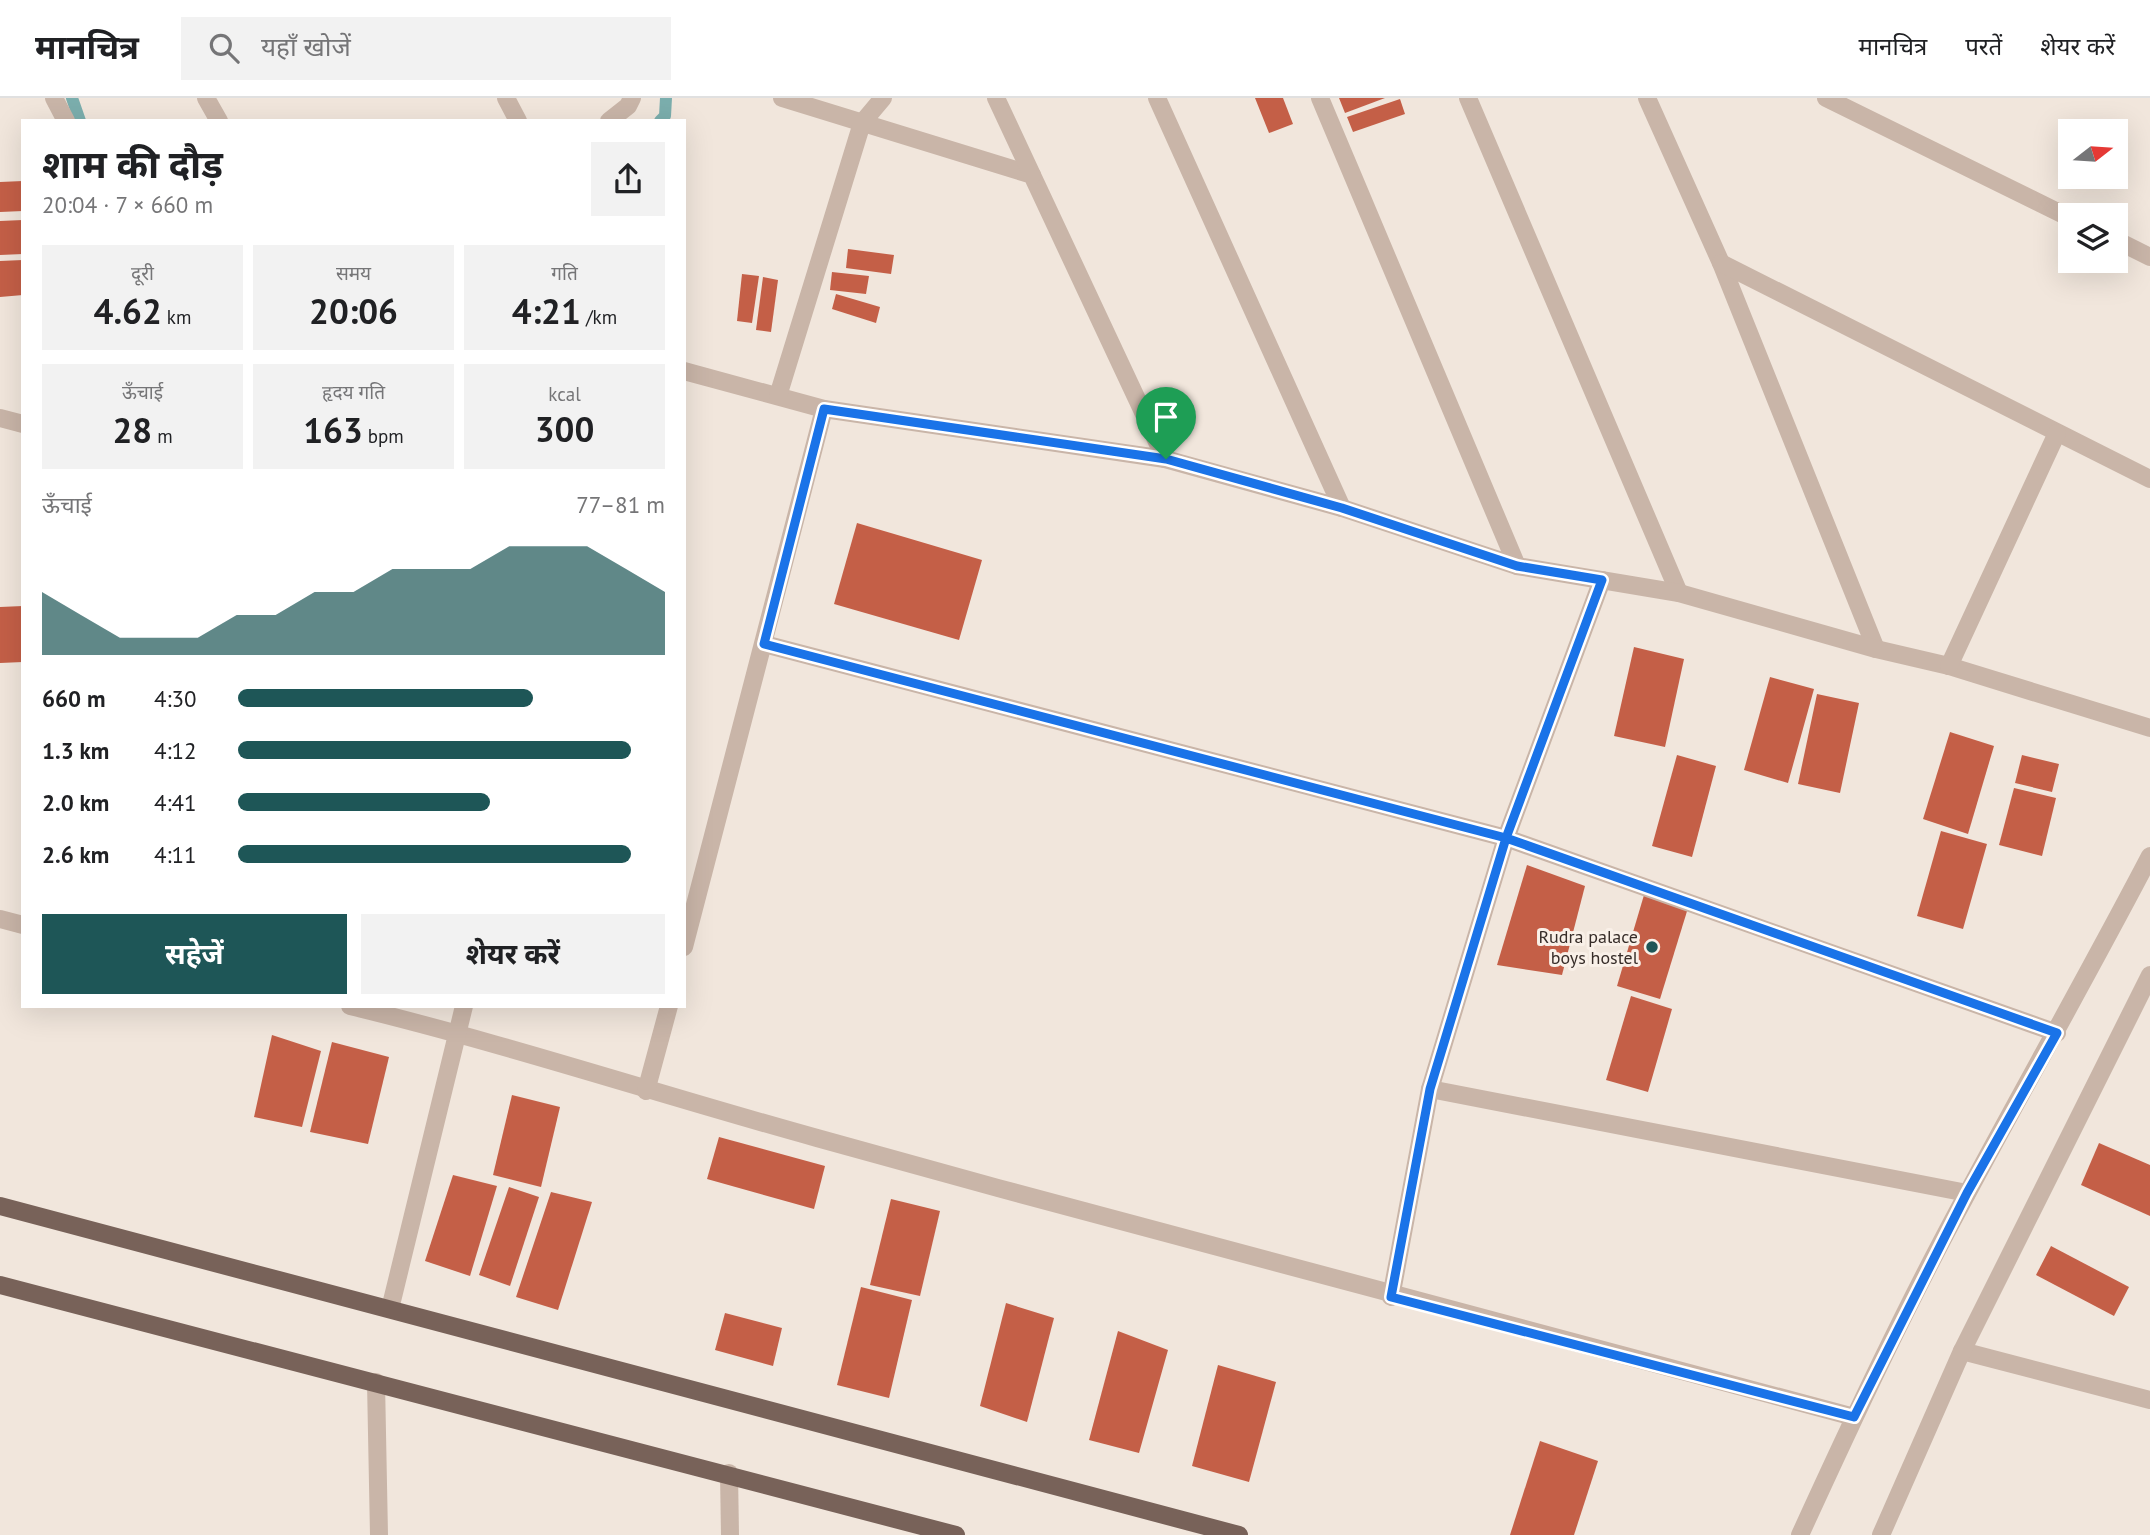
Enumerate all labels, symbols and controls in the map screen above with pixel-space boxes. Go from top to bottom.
search box [181,17,671,80]
text: मानचित्र [35,25,139,68]
icon: search [205,29,243,67]
text: यहाँ खोजें [261,30,351,63]
text: मानचित्र [1859,31,1927,62]
text: परतें [1965,31,2002,62]
text: शेयर करें [2040,31,2115,62]
north arrow [2058,119,2128,189]
map controls [2058,119,2128,273]
text: शाम की दौड़ [42,139,223,188]
button: share [591,142,665,216]
text: 20:04 · 7 × 660 m [42,190,213,219]
button: layers [2058,203,2128,273]
text: दूरी [131,261,154,285]
text: समय [336,261,371,285]
text: गति [551,261,578,285]
text: 4.62 [94,288,162,334]
text: 20:06 [309,288,398,334]
text: 4:21 [512,288,581,334]
text: km [162,305,191,329]
text: /km [581,305,617,329]
text: ऊँचाई [122,380,163,404]
text: हृदय गति [322,380,385,404]
text: kcal [548,382,581,406]
pin [1136,387,1196,459]
icon: arrive [1147,398,1185,436]
text: 300 [535,406,594,452]
text: 28 [112,407,152,453]
text: 163 [303,407,363,453]
text: m [152,424,173,448]
text: bpm [363,424,404,448]
text: ऊँचाई [42,490,92,519]
text: 77–81 m [576,490,665,519]
text: 660 m [42,684,105,713]
text: 4:30 [154,684,197,713]
text: 1.3 km [42,736,109,765]
text: 4:12 [154,736,197,765]
text: 2.0 km [42,788,109,817]
text: 4:41 [154,788,197,817]
text: 2.6 km [42,840,109,869]
text: 4:11 [154,840,197,869]
button: सहेजें [42,914,347,994]
button: शेयर करें [361,914,665,994]
place label: Rudra palace boys hostel [1539,925,1639,969]
marker: Rudra palace boys hostel [1644,939,1660,955]

